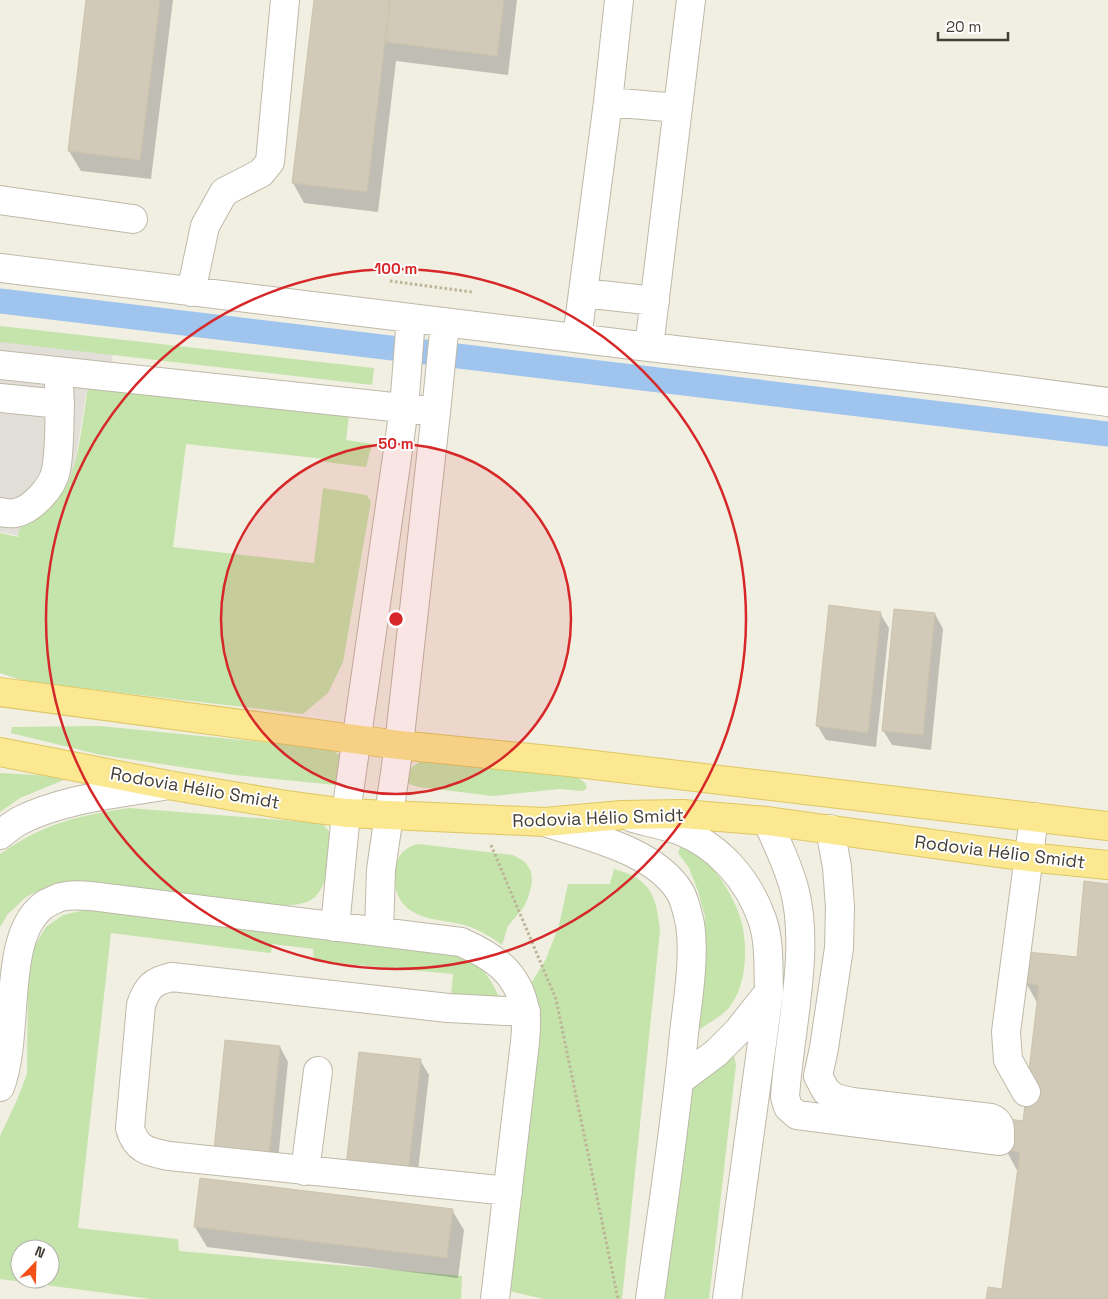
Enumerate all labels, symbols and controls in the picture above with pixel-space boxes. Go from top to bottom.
scale bar [938,10,1008,42]
text: 20 m [946,17,981,36]
text: 100 m [375,259,417,278]
text: 50 m [378,434,414,453]
centre of rings [387,610,405,628]
street label: Rodovia Hélio Smidt [109,761,282,814]
street label: Rodovia Hélio Smidt [512,803,684,832]
street label: Rodovia Hélio Smidt [913,830,1087,873]
north arrow [10,1239,60,1289]
text: N [32,1242,48,1262]

